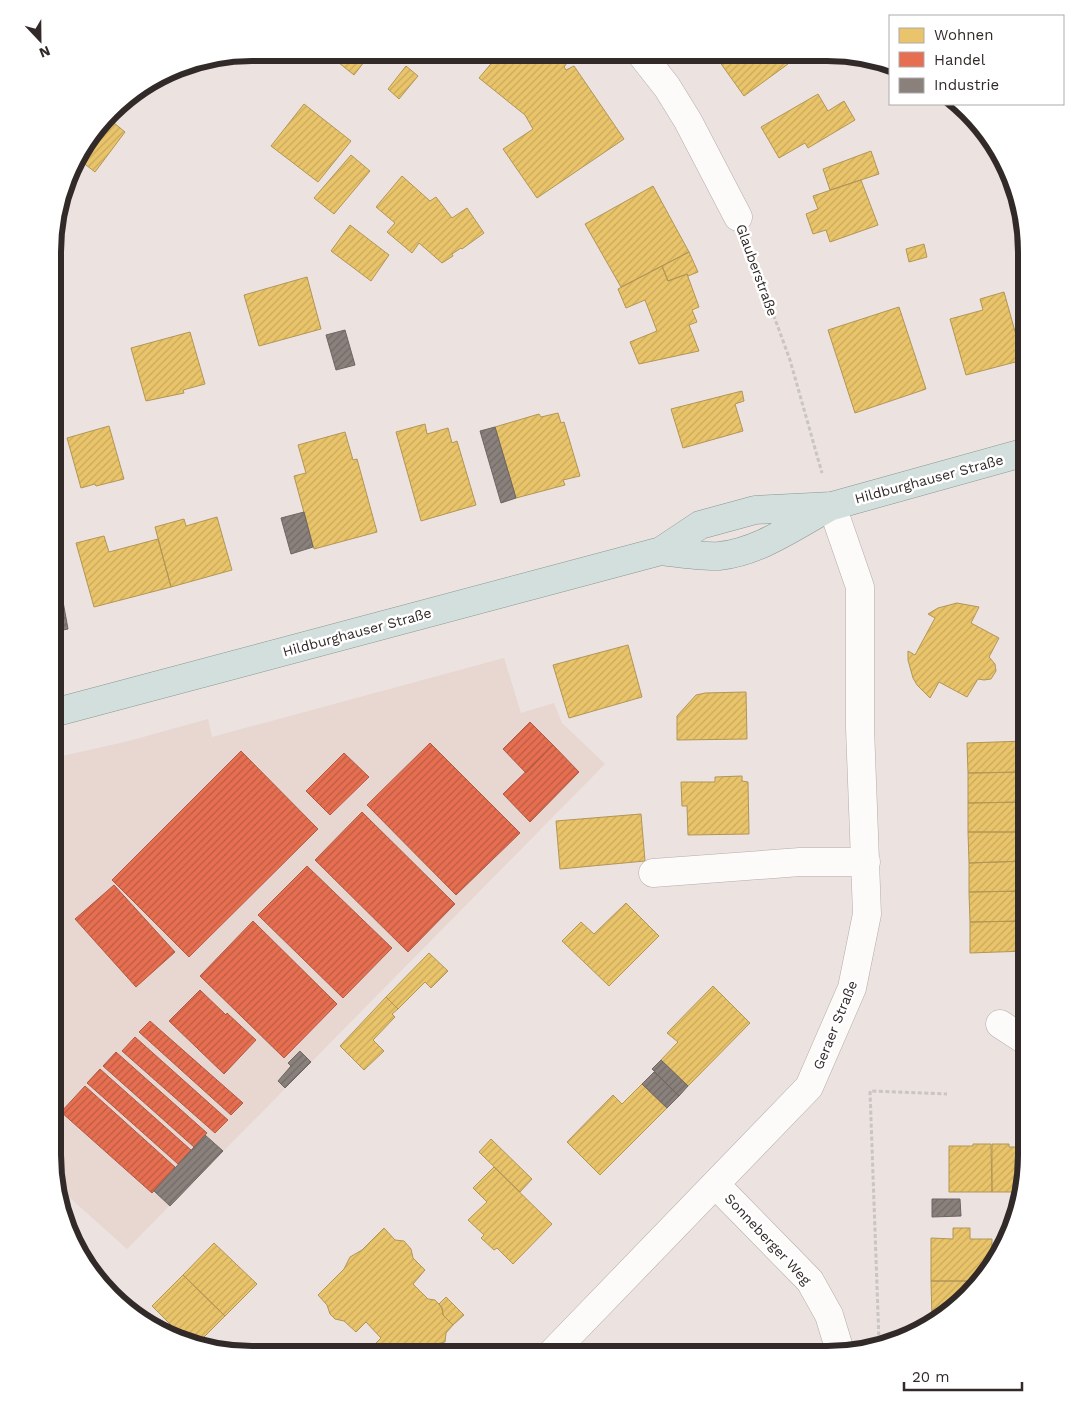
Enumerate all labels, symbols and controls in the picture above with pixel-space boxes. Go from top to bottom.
north arrow [15,15,65,65]
legend [889,15,1064,105]
text: Wohnen [934,26,993,44]
text: N [37,43,53,61]
text: Handel [934,51,986,69]
text: Industrie [934,76,999,94]
street label: Glauberstraße [733,222,781,318]
street label: Hildburghauser Straße [853,451,1005,507]
street label: Hildburghauser Straße [281,604,433,660]
street label: Geraer Straße [810,978,860,1072]
street label: Sonneberger Weg [722,1190,815,1288]
scale bar [904,1360,1022,1392]
text: 20 m [912,1368,950,1386]

